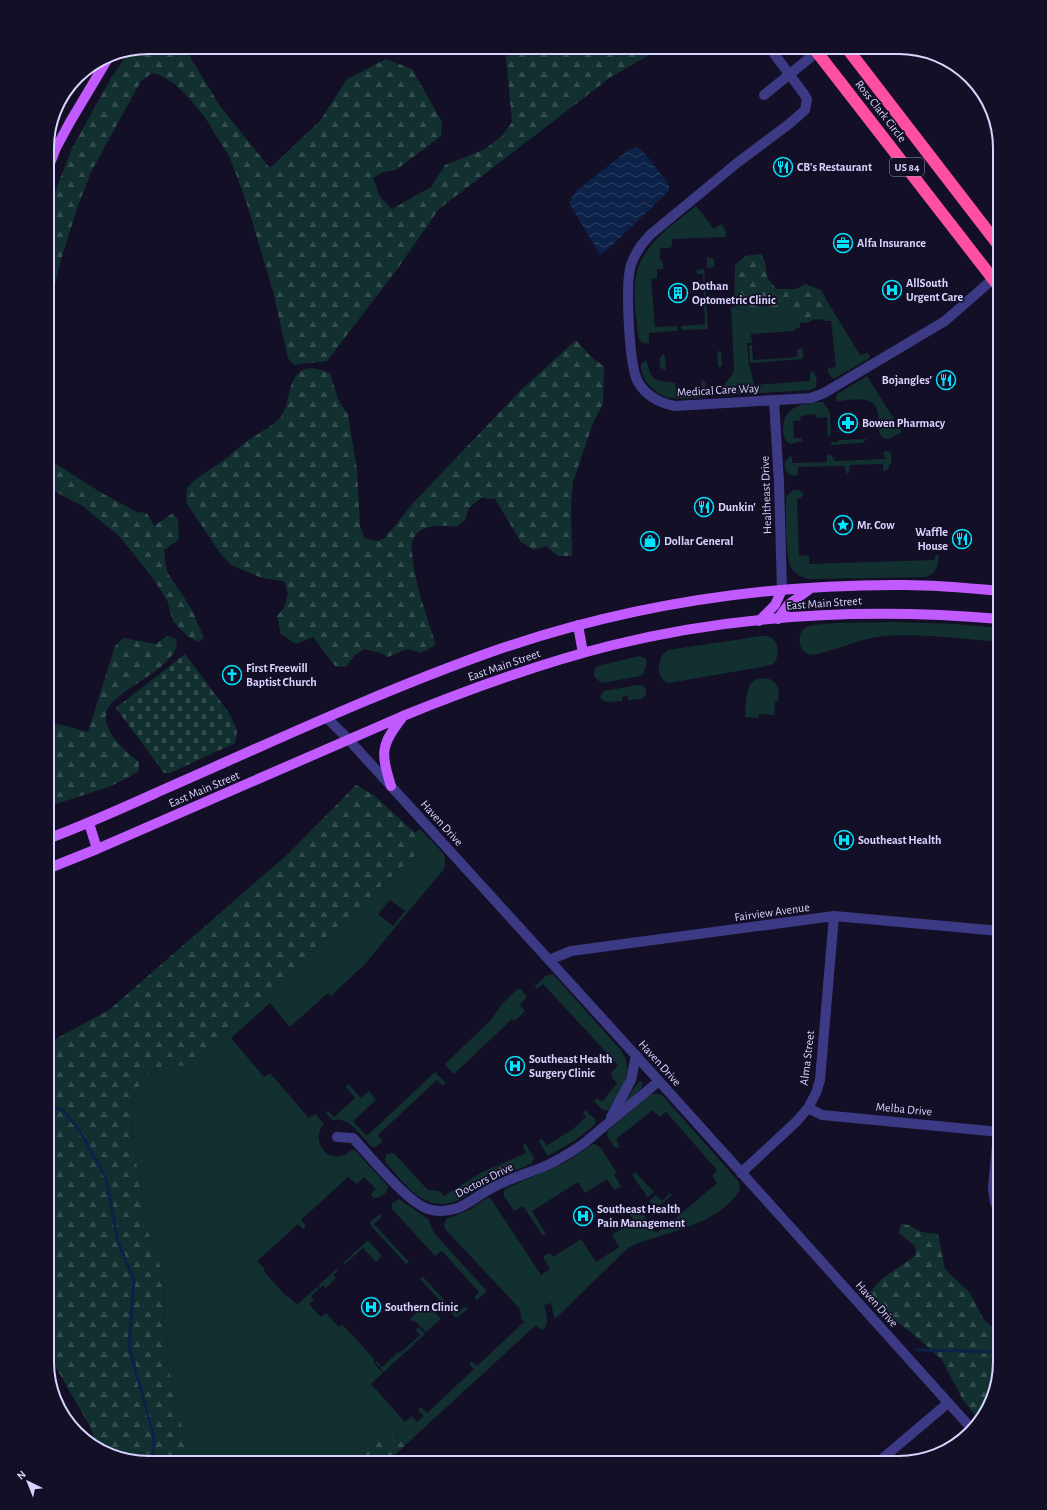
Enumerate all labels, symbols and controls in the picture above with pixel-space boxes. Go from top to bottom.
street label: Ross Clark Circle [853,78,909,144]
restaurant icon: CB's Restaurant [772,156,794,178]
road number: US 84 [890,158,924,176]
place label: CB's Restaurant [797,161,872,173]
office icon: Alfa Insurance [832,232,854,254]
place label: Alfa Insurance [857,237,926,249]
place label: AllSouth Urgent Care [906,277,964,303]
hospital icon: AllSouth Urgent Care [881,279,903,301]
place label: Dothan Optometric Clinic [692,280,776,306]
building icon: Dothan Optometric Clinic [667,282,689,304]
restaurant icon: Bojangles' [935,369,957,391]
place label: Bojangles' [882,374,932,387]
street label: Medical Care Way [676,382,760,399]
pharmacy icon: Bowen Pharmacy [837,412,859,434]
place label: Bowen Pharmacy [862,417,946,430]
street label: Healtheast Drive [759,456,773,534]
restaurant icon: Dunkin' [693,496,715,518]
place label: Dunkin' [718,501,756,513]
place icon: Mr. Cow [832,514,854,536]
place label: Mr. Cow [857,519,895,531]
place label: Waffle House [915,526,948,552]
restaurant icon: Waffle House [951,528,973,550]
shop icon: Dollar General [639,530,661,552]
place label: Dollar General [664,535,733,547]
street label: East Main Street [786,594,862,612]
street label: East Main Street [466,647,542,683]
place label: First Freewill Baptist Church [246,662,317,688]
church icon: First Freewill Baptist Church [221,664,243,686]
street label: East Main Street [167,769,241,809]
street label: Haven Drive [418,798,466,848]
hospital icon: Southeast Health [833,829,855,851]
place label: Southeast Health [858,834,942,846]
street label: Fairview Avenue [734,901,810,923]
street label: Alma Street [798,1030,816,1086]
street label: Haven Drive [636,1038,684,1088]
place label: Southeast Health Surgery Clinic [529,1053,613,1080]
hospital icon: Southeast Health Surgery Clinic [504,1055,526,1077]
street label: Melba Drive [875,1101,933,1117]
street label: Doctors Drive [453,1160,515,1200]
place label: Southeast Health Pain Management [597,1203,685,1229]
hospital icon: Southeast Health Pain Management [572,1205,594,1227]
street label: Haven Drive [853,1279,901,1329]
hospital icon: Southern Clinic [360,1296,382,1318]
place label: Southern Clinic [385,1301,458,1313]
north arrow [8,1462,48,1502]
text: N [15,1468,28,1482]

